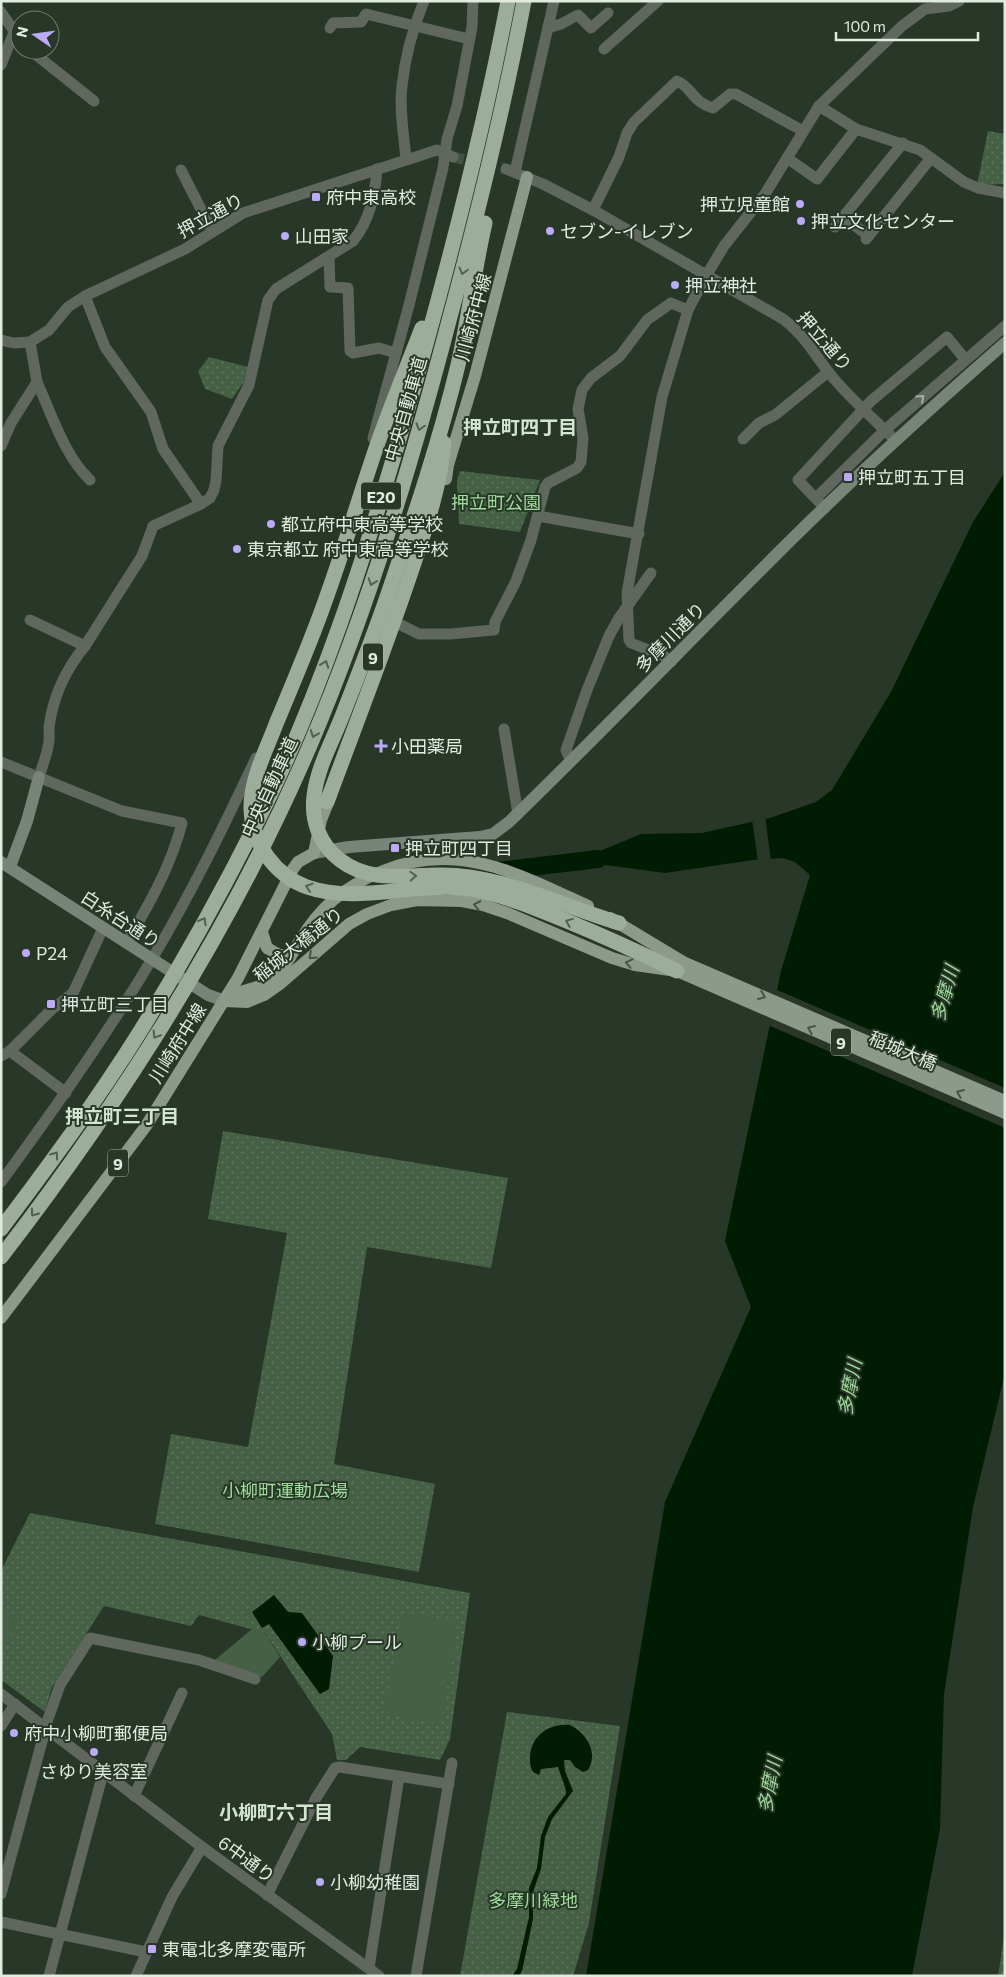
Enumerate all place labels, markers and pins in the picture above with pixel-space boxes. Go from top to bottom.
place label: 府中東高校 [326,186,416,208]
marker: 府中東高校 [310,191,322,203]
place label: 押立児童館 [700,193,790,215]
marker: 押立児童館 [794,198,806,210]
place label: 押立文化センター [811,210,955,232]
marker: 押立文化センター [795,215,807,227]
place label: セブン-イレブン [560,220,694,242]
place label: 山田家 [295,225,349,247]
marker: セブン-イレブン [544,225,556,237]
marker: 山田家 [279,230,291,242]
place label: 押立神社 [685,274,757,296]
marker: 押立神社 [669,279,681,291]
place label: 押立町五丁目 [858,466,966,488]
marker: 押立町五丁目 [842,471,854,483]
place label: 都立府中東高等学校 [281,513,443,535]
marker: 都立府中東高等学校 [265,518,277,530]
place label: 東京都立 府中東高等学校 [247,538,448,560]
marker: 東京都立 府中東高等学校 [231,543,243,555]
place label: 小田薬局 [391,735,463,757]
marker: 小田薬局 [375,740,387,752]
place label: 押立町四丁目 [405,837,513,859]
marker: 押立町四丁目 [389,842,401,854]
place label: P24 [36,942,68,964]
marker: P24 [20,947,32,959]
place label: 押立町三丁目 [61,993,169,1015]
marker: 押立町三丁目 [45,998,57,1010]
place label: 小柳プール [312,1631,402,1653]
marker: 小柳プール [296,1636,308,1648]
place label: 府中小柳町郵便局 [24,1722,168,1744]
marker: 府中小柳町郵便局 [8,1727,20,1739]
marker: さゆり美容室 [88,1746,100,1758]
place label: さゆり美容室 [40,1760,148,1782]
place label: 小柳幼稚園 [330,1871,420,1893]
marker: 小柳幼稚園 [314,1876,326,1888]
place label: 東電北多摩変電所 [162,1938,306,1960]
marker: 東電北多摩変電所 [146,1943,158,1955]

